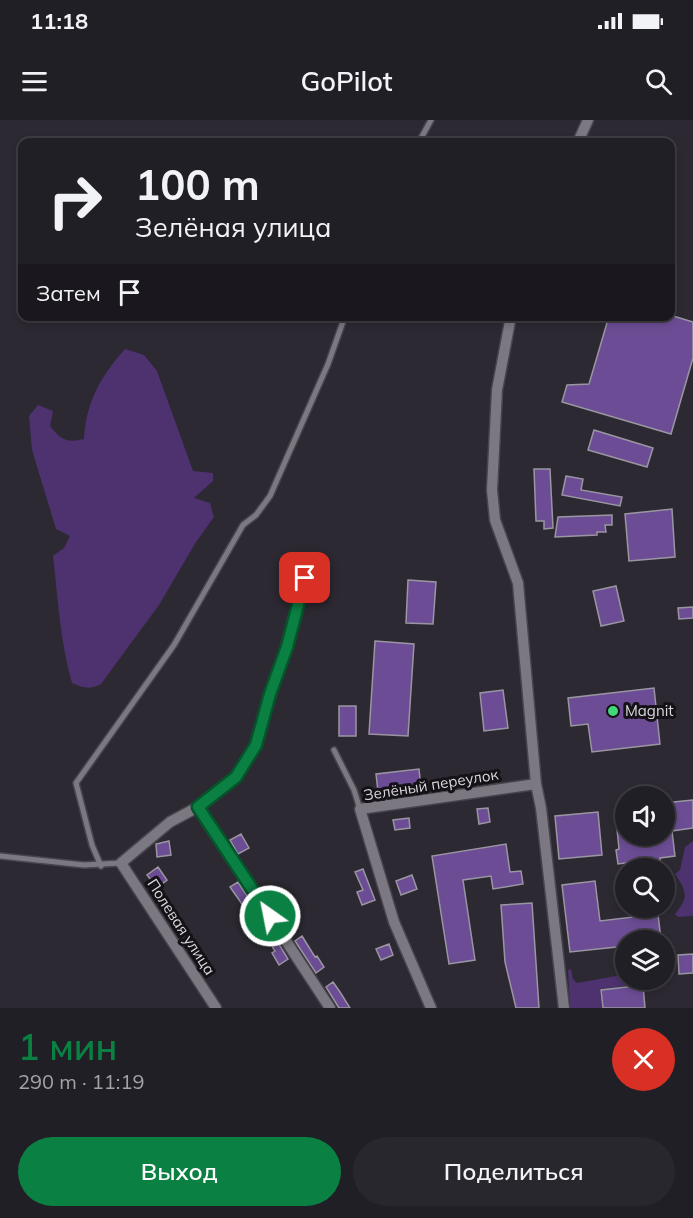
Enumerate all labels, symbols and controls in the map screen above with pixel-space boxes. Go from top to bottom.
text: 11:18 [30,7,88,35]
text: GoPilot [300,64,393,98]
icon: menu [18,65,51,98]
icon: search [642,65,675,98]
text: 100 m [135,158,260,211]
icon: right [36,162,114,240]
text: Зелёная улица [135,210,332,244]
icon: arrive [113,276,146,309]
text: Затем [36,279,101,307]
pin [279,552,330,603]
icon: arrive [288,561,321,594]
place label: Magnit [625,701,674,720]
marker: Magnit [606,704,620,718]
street label: Зелёный переулок [362,764,501,805]
map controls [615,786,675,990]
button: sound [615,786,675,846]
button: search [615,858,675,918]
street label: Полевая улица [143,875,219,978]
position arrow [238,884,302,948]
button: layers [615,930,675,990]
text: 1 мин [18,1024,117,1069]
button: close [612,1028,675,1091]
text: 290 m · 11:19 [18,1069,144,1094]
button: Выход [18,1137,341,1206]
button: Поделиться [353,1137,675,1206]

